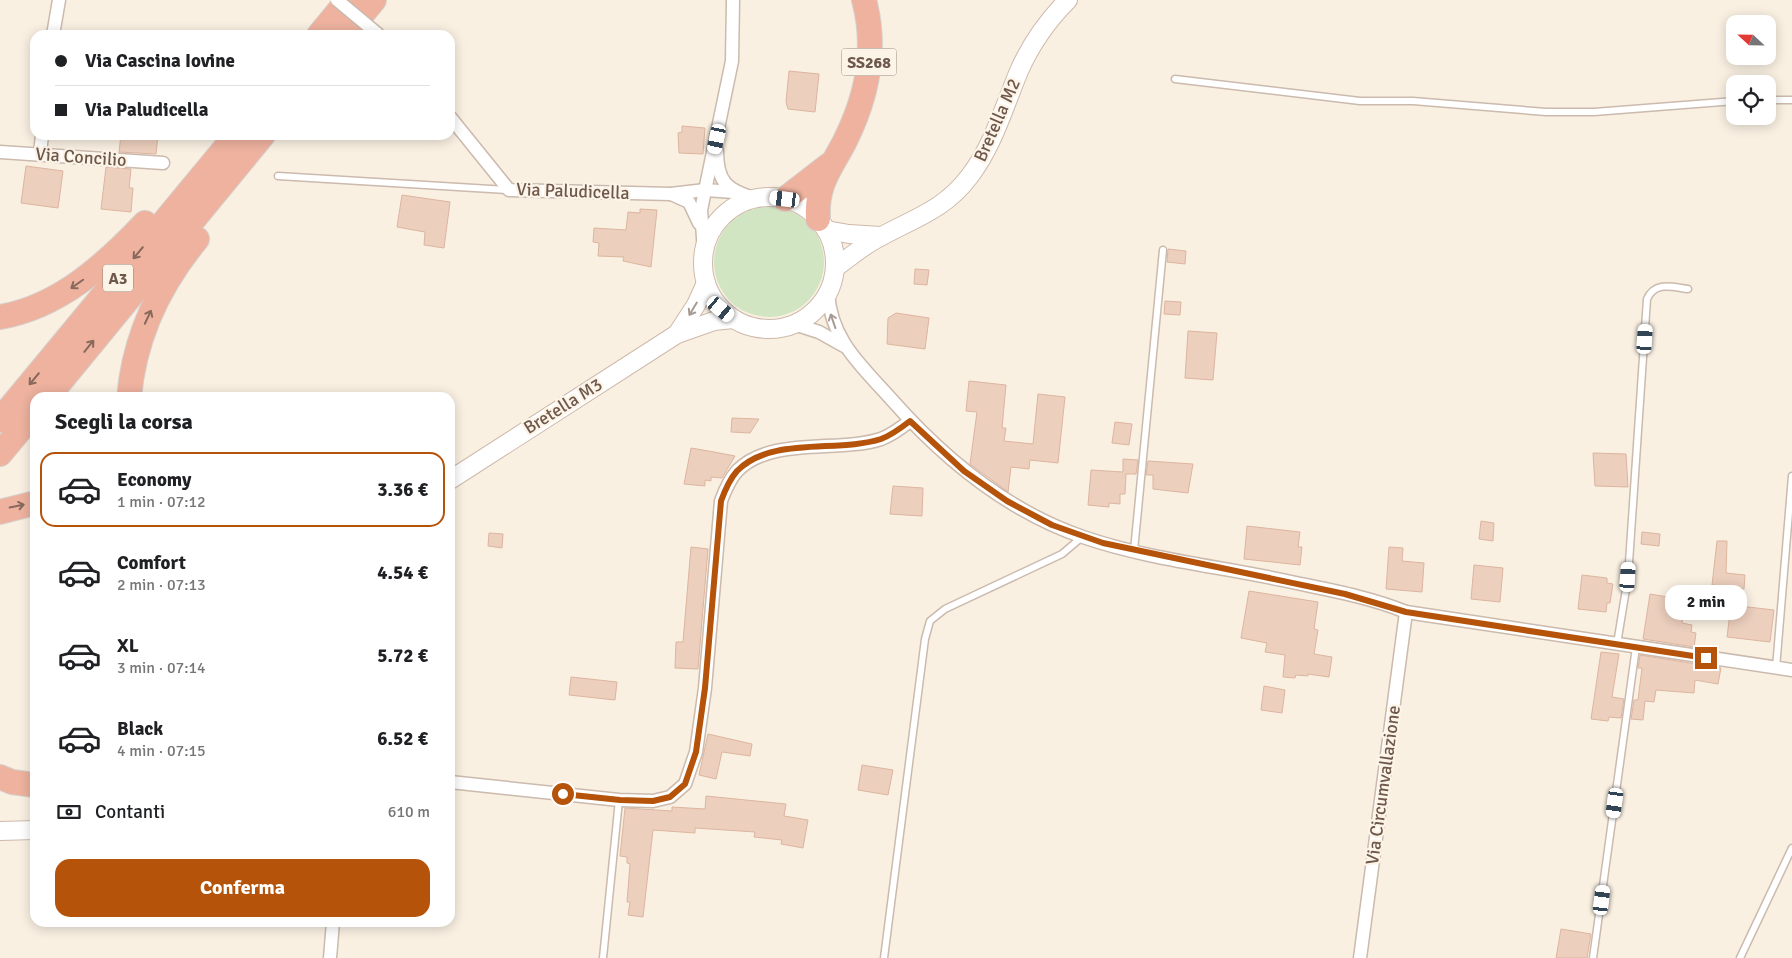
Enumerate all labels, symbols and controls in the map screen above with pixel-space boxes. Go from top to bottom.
north arrow [1726,15,1776,65]
map controls [1726,15,1776,125]
road number: SS268 [842,48,896,76]
text: Via Cascina Iovine [85,49,235,73]
street label: Bretella M2 [969,75,1025,165]
button: locate [1726,75,1776,125]
text: Via Paludicella [85,98,208,122]
car [706,123,727,155]
street label: Via Concilio [35,143,127,171]
street label: Via Paludicella [516,178,630,204]
car [769,190,800,208]
one-way arrow [132,247,144,260]
road number: A3 [103,264,133,292]
one-way arrow [70,279,84,289]
car [704,294,737,324]
one-way arrow [687,301,697,315]
one-way arrow [144,309,154,324]
one-way arrow [827,313,837,329]
car [1636,324,1653,354]
one-way arrow [83,340,94,353]
one-way arrow [29,372,40,385]
street label: Bretella M3 [520,373,606,439]
text: Scegli la corsa [55,408,193,435]
icon: car [57,467,102,512]
text: Economy [117,468,191,492]
text: 3.36 € [377,478,428,502]
text: 1 min · 07:12 [117,492,206,512]
one-way arrow [9,501,25,511]
icon: car [57,550,102,595]
text: Comfort [117,551,186,575]
text: 4.54 € [377,561,428,585]
car [1619,562,1636,592]
text: 2 min · 07:13 [117,575,206,595]
callout: 2 min [1665,586,1747,620]
text: 2 min [1687,592,1725,612]
icon: car [57,633,102,678]
text: XL [117,634,139,658]
text: 5.72 € [377,644,428,668]
route end [1695,647,1717,669]
text: 3 min · 07:14 [117,658,206,678]
street label: Via Circumvallazione [1361,704,1405,866]
icon: car [57,716,102,761]
text: Black [117,717,163,741]
text: 6.52 € [377,727,428,751]
text: 4 min · 07:15 [117,741,206,761]
route start [552,783,574,805]
car [1605,787,1624,819]
icon: cash [55,798,83,826]
text: Contanti [95,800,165,824]
text: 610 m [388,802,430,822]
button: Conferma [55,859,430,917]
car [1592,884,1611,916]

